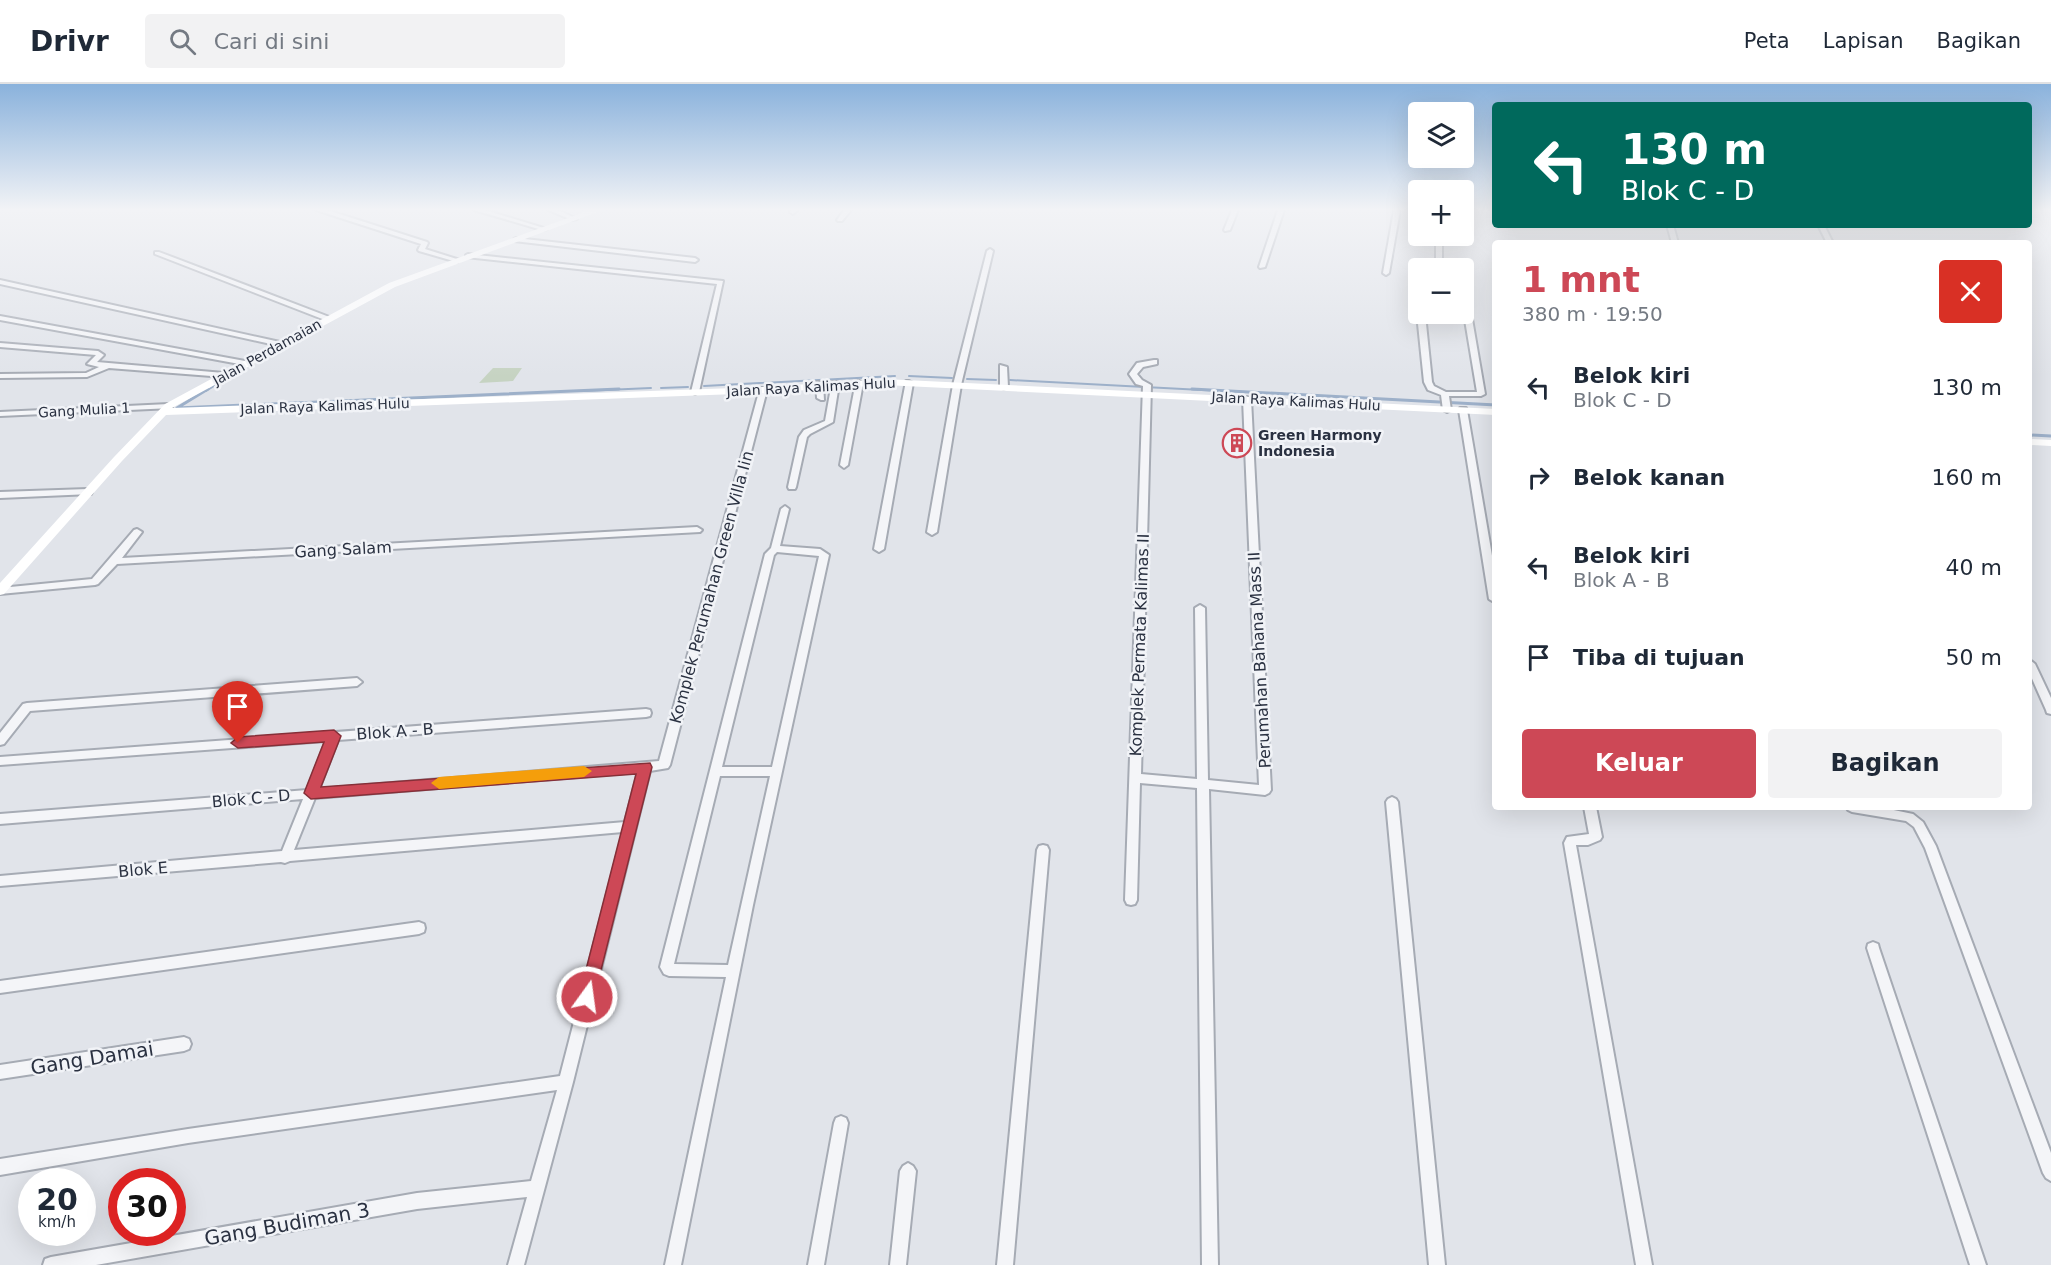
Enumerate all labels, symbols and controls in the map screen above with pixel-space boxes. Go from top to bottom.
search box [145,14,565,68]
text: Drivr [30,25,109,58]
icon: search [166,25,199,58]
text: Cari di sini [214,29,329,54]
text: Peta [1744,29,1790,53]
text: Lapisan [1823,29,1904,53]
text: Bagikan [1937,29,2021,53]
map controls [1408,102,1474,324]
button: layers [1408,102,1474,168]
text: 130 m [1621,125,1767,174]
icon: left [1522,126,1600,204]
text: Blok C - D [1621,175,1754,206]
button: + [1408,180,1474,246]
button: − [1408,258,1474,324]
text: 1 mnt [1522,259,1640,300]
button: close [1939,260,2002,323]
text: 380 m · 19:50 [1522,302,1663,326]
street label: Jalan Perdamaian [209,316,324,389]
text: Belok kiri [1573,363,1690,388]
icon: left [1522,371,1555,404]
street label: Jalan Raya Kalimas Hulu [725,375,896,399]
text: 130 m [1932,375,2002,400]
text: Blok C - D [1573,388,1672,412]
street label: Jalan Raya Kalimas Hulu [1210,389,1381,413]
street label: Jalan Raya Kalimas Hulu [239,395,410,417]
street label: Gang Mulia 1 [37,400,131,420]
building icon: Green Harmony Indonesia [1221,427,1253,459]
place label: Green Harmony Indonesia [1258,427,1382,459]
street label: Komplek Perumahan Green Villa Iin [666,449,757,726]
icon: right [1522,461,1555,494]
text: Belok kanan [1573,465,1725,490]
text: 160 m [1932,465,2002,490]
street label: Komplek Permata Kalimas II [1126,533,1153,757]
street label: Gang Salam [294,537,392,562]
text: Belok kiri [1573,543,1690,568]
street label: Perumahan Bahana Mass II [1244,551,1275,769]
icon: left [1522,551,1555,584]
text: 40 m [1946,555,2002,580]
text: Blok A - B [1573,568,1670,592]
icon: arrive [1522,641,1555,674]
text: Tiba di tujuan [1573,645,1745,670]
text: 50 m [1946,645,2002,670]
pin [212,681,263,743]
icon: arrive [221,690,254,723]
street label: Blok A - B [356,719,434,744]
button: Keluar [1522,729,1756,798]
button: Bagikan [1768,729,2002,798]
street label: Blok C - D [211,786,291,811]
street label: Blok E [117,858,169,881]
position arrow [555,965,619,1029]
street label: Gang Damai [29,1036,155,1080]
speed limit sign: 30 [108,1168,186,1246]
text: 20 [36,1182,78,1217]
street label: Gang Budiman 3 [202,1198,372,1250]
text: km/h [38,1213,76,1231]

